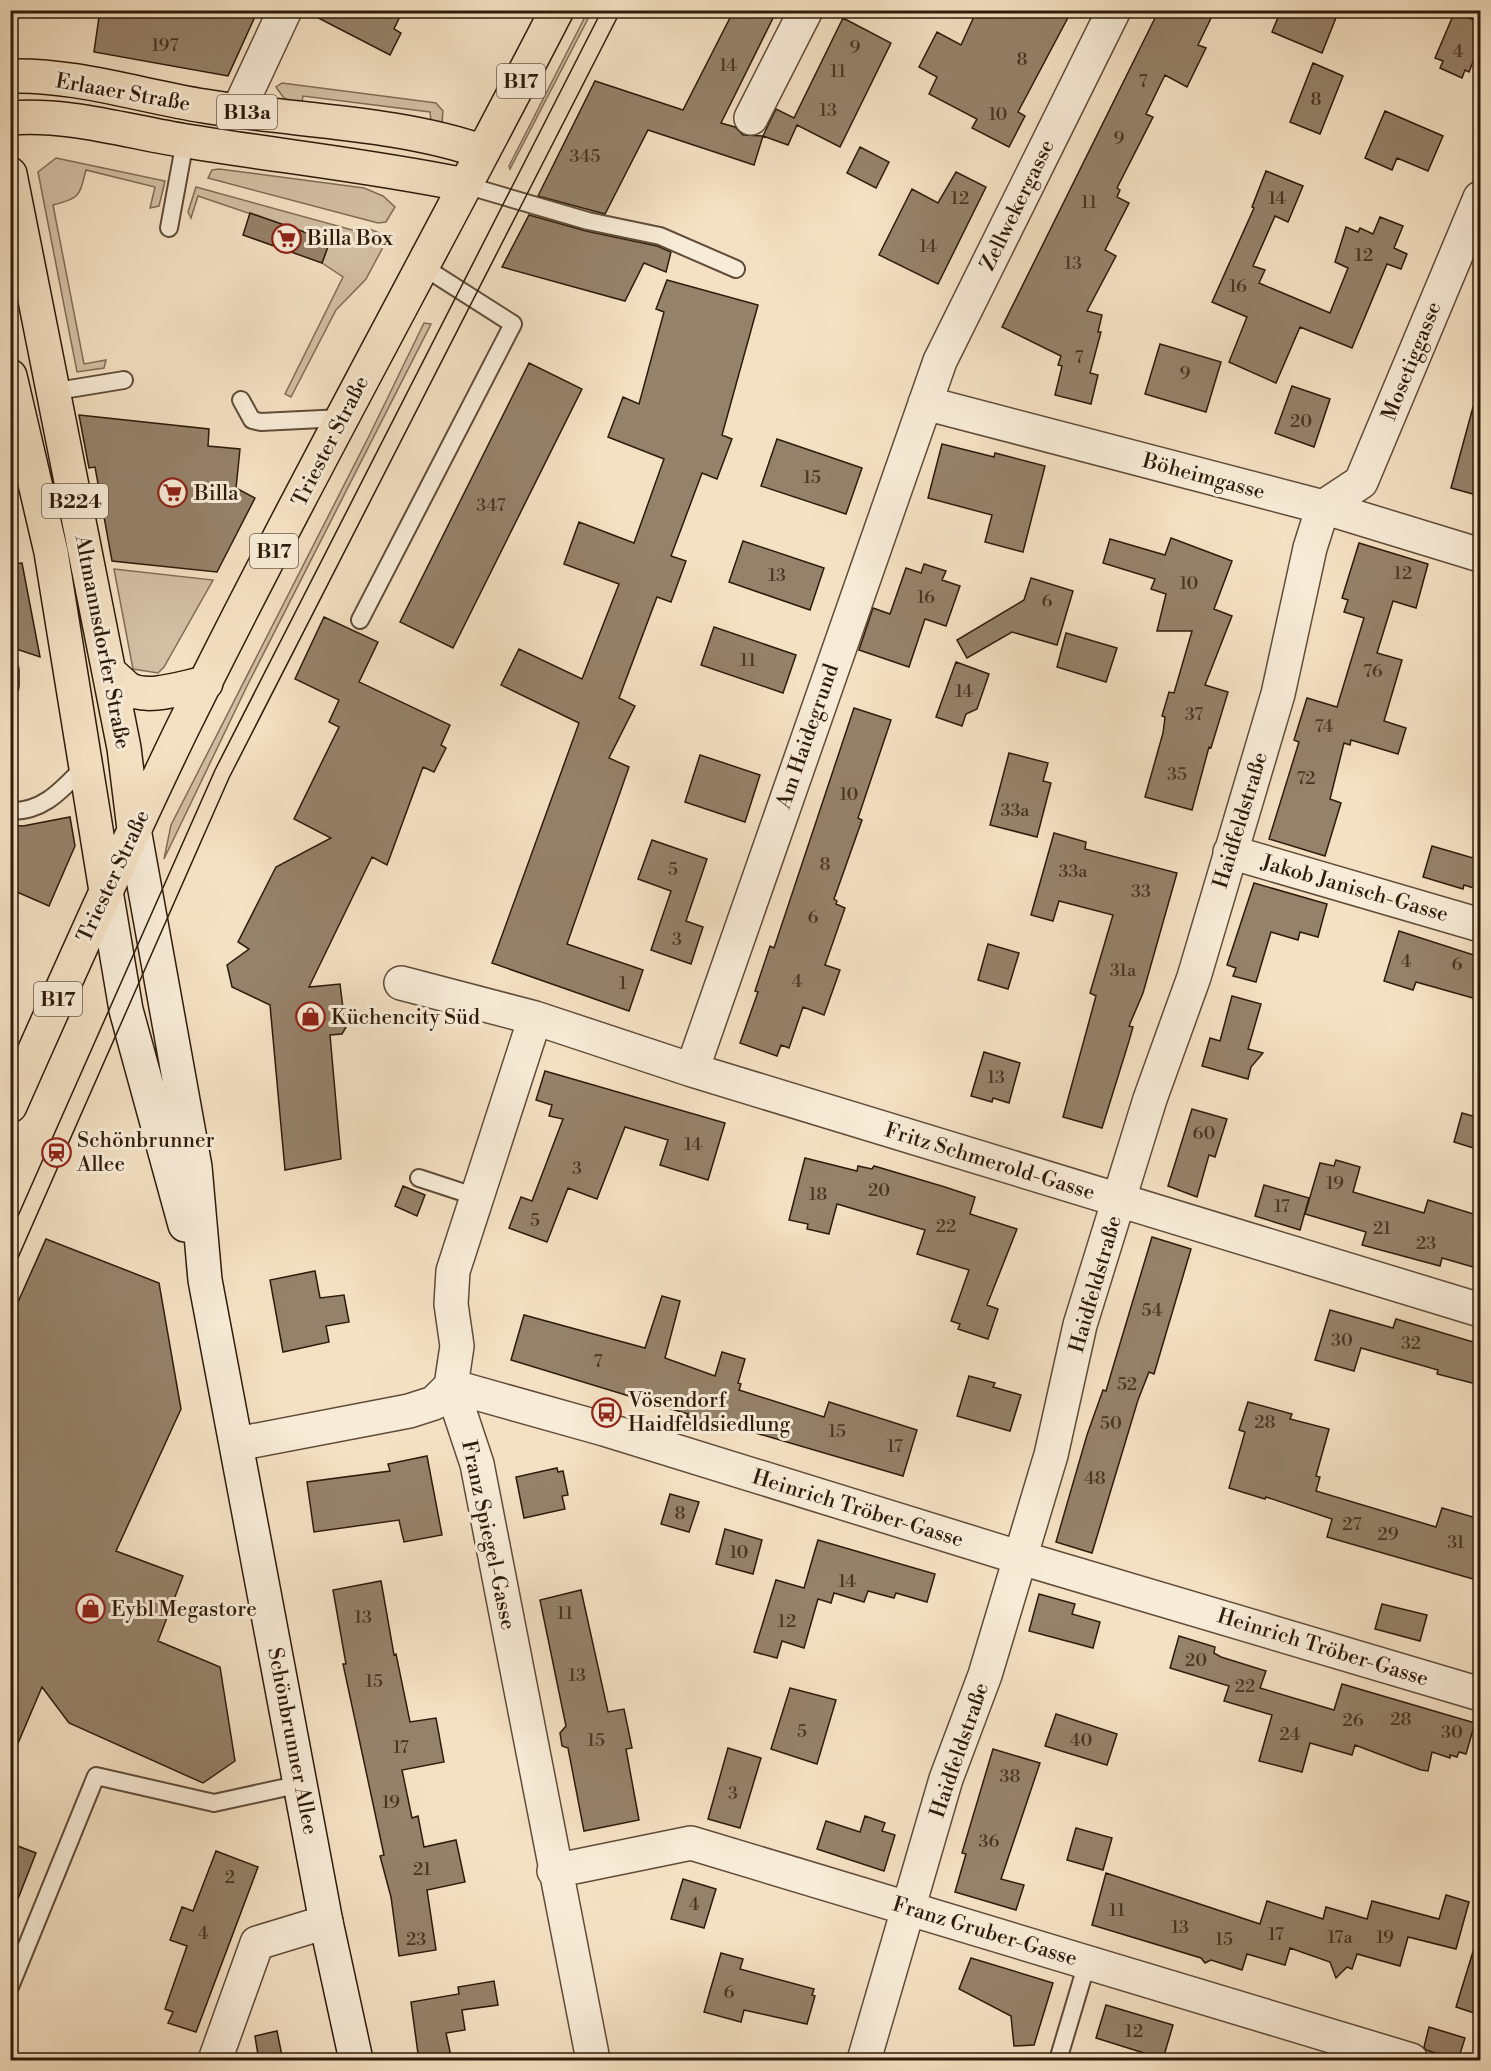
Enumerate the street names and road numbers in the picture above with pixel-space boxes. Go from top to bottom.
road number: B17 [497,64,545,98]
street label: Erlaaer Straße [53,68,192,118]
road number: B13a [217,95,277,129]
street label: Zellwekergasse [975,136,1061,275]
street label: Mosetiggasse [1376,298,1448,425]
street label: Triester Straße [287,372,375,511]
street label: Böheimgasse [1139,448,1268,506]
road number: B224 [42,484,108,518]
street label: Altmannsdorfer Straße [68,532,136,751]
road number: B17 [250,534,298,568]
street label: Am Haidegrund [771,660,845,813]
street label: Haidfeldstraße [1208,749,1274,892]
street label: Triester Straße [72,806,156,947]
street label: Jakob Janisch-Gasse [1257,850,1451,928]
road number: B17 [34,982,82,1016]
street label: Fritz Schmerold-Gasse [882,1118,1098,1206]
street label: Haidfeldstraße [1064,1213,1128,1356]
street label: Franz Spiegel-Gasse [455,1438,521,1632]
street label: Heinrich Tröber-Gasse [749,1464,966,1553]
street label: Heinrich Tröber-Gasse [1214,1603,1431,1692]
street label: Schönbrunner Allee [261,1645,323,1837]
street label: Haidfeldstraße [925,1679,995,1821]
street label: Franz Gruber-Gasse [889,1892,1080,1972]

